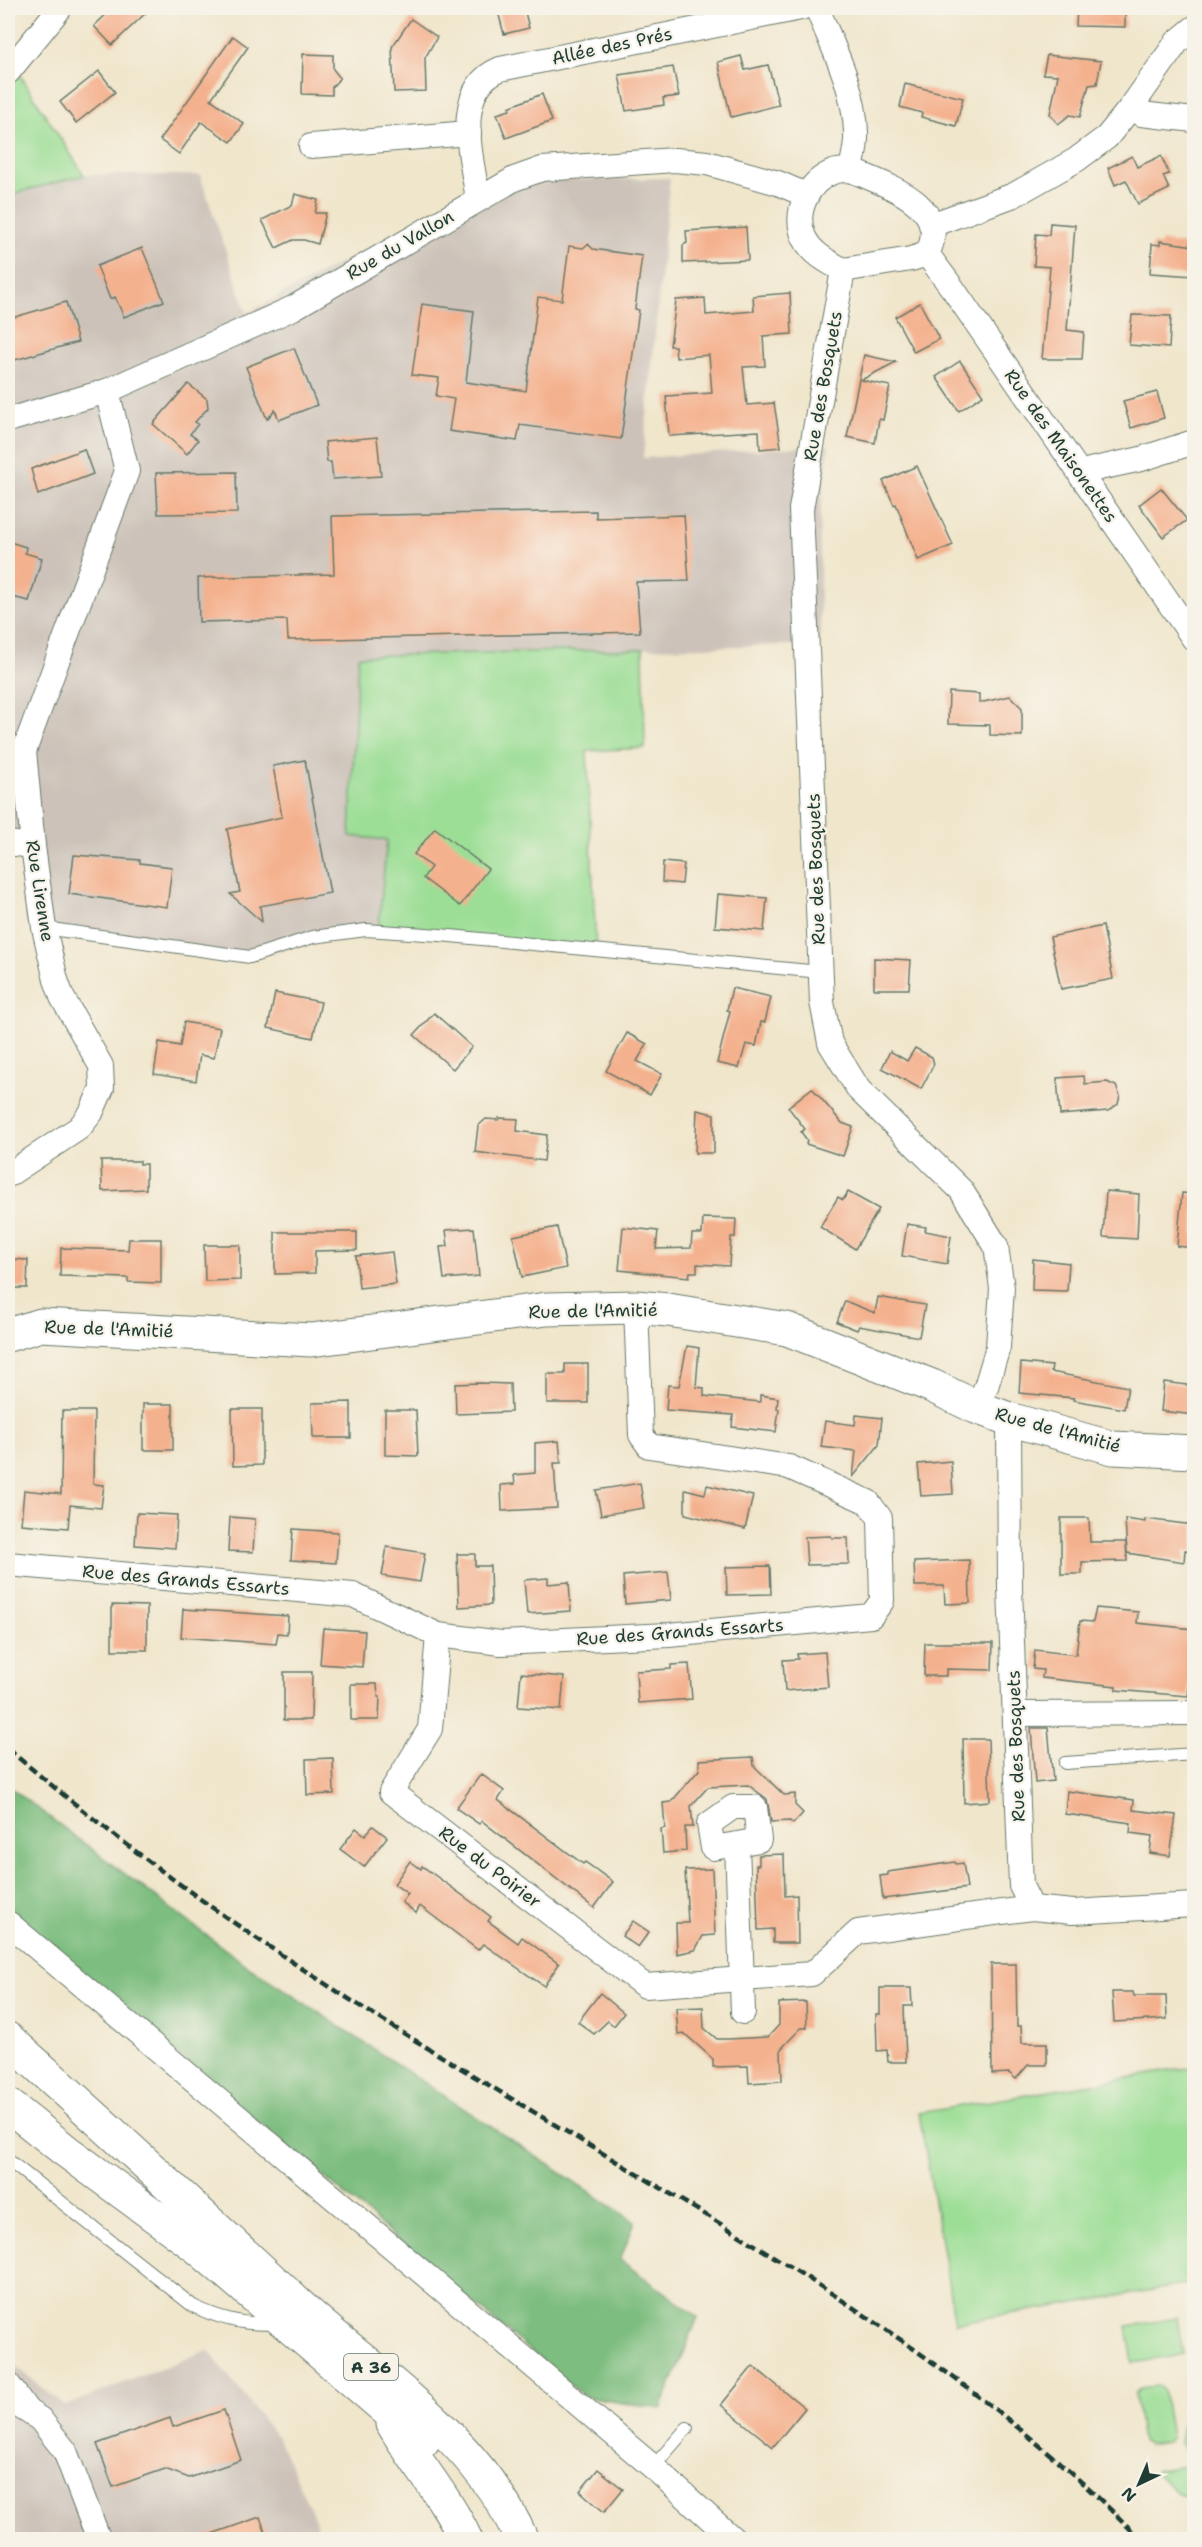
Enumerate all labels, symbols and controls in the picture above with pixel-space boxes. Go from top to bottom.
street label: Allée des Prés [549,22,675,70]
street label: Rue du Vallon [342,205,458,285]
street label: Rue des Bosquets [798,309,848,463]
street label: Rue des Maisonettes [999,365,1123,527]
street label: Rue des Bosquets [801,793,831,945]
street label: Rue Lirenne [20,839,60,943]
street label: Rue de l'Amitié [528,1298,658,1324]
street label: Rue de l'Amitié [44,1315,174,1343]
street label: Rue de l'Amitié [992,1402,1124,1458]
street label: Rue des Grands Essarts [81,1559,291,1601]
street label: Rue des Grands Essarts [575,1613,785,1651]
street label: Rue des Bosquets [1001,1670,1031,1822]
street label: Rue du Poirier [434,1821,546,1913]
road number: A 36 [344,2354,398,2380]
north arrow [1109,2454,1169,2514]
text: N [1117,2482,1141,2506]

